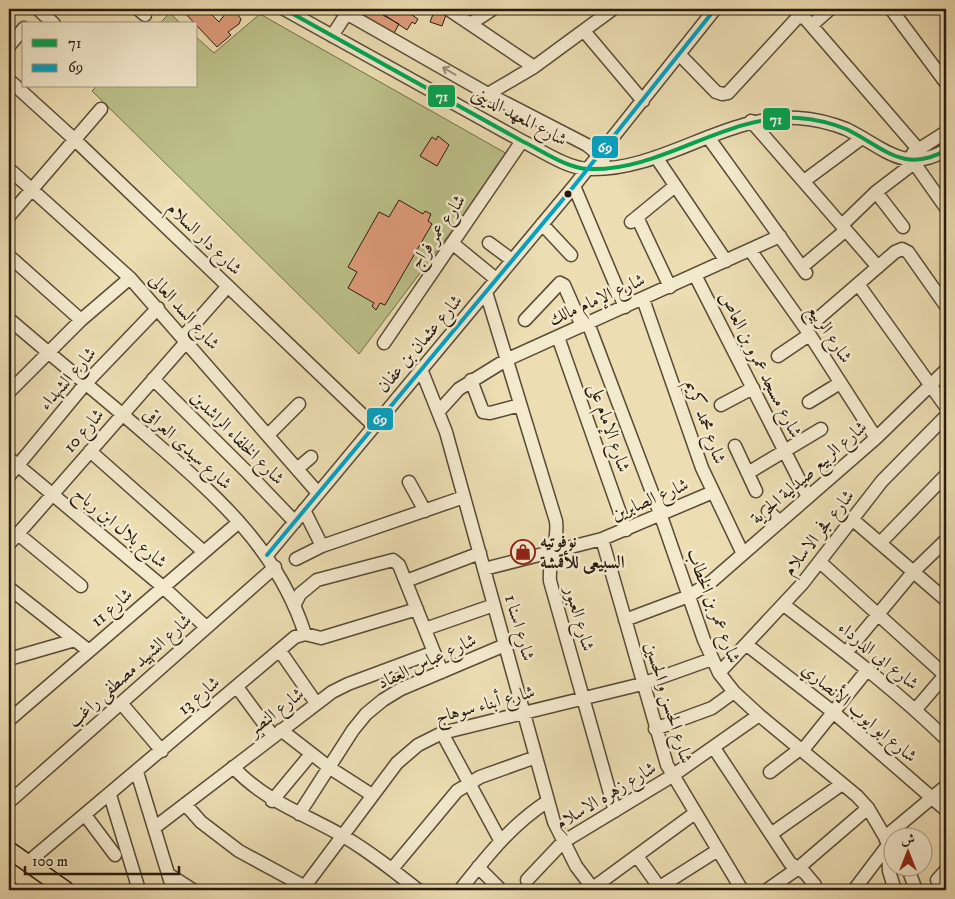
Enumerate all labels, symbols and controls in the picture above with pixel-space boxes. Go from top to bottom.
legend [22,22,198,88]
text: 71 [68,34,81,53]
text: 69 [68,58,83,77]
one-way arrow [442,66,456,76]
street label: شارع المعهد الدينى [466,83,570,154]
line badge: 71 [427,84,456,108]
text: 71 [436,88,448,106]
line badge: 71 [762,107,791,131]
text: 71 [770,111,782,129]
line badge: 69 [591,135,619,159]
text: 69 [598,139,612,157]
unlabelled marker [563,189,573,199]
street label: شارع عمر فراج [405,191,474,276]
street label: شارع دار السلام [159,198,246,283]
street label: شارع السد العالى [142,269,224,357]
street label: شارع الإمام مالك [546,269,650,335]
street label: شارع مسجد عمرو بن العاص [711,288,806,443]
street label: شارع عثمان بن عفان [372,290,470,400]
street label: شارع الربيع [798,300,857,370]
street label: شارع الشهداء [35,343,104,417]
street label: شارع محمد كريم [676,377,730,468]
street label: شارع الإمام على [580,381,634,477]
street label: شارع الخلفاء الراشدين [183,386,289,492]
street label: شارع سيدى العراقى [136,403,236,497]
street label: شارع 10 [59,404,111,460]
line badge: 69 [366,407,394,431]
text: 69 [373,411,387,429]
street label: شارع الربيع صيدلية الحرية [746,416,874,533]
street label: شارع الصابرين [608,474,693,529]
street label: شارع بلال ابن رباح [66,483,171,576]
street label: شارع فجر الاسلام [779,486,863,583]
place label: نوفوتيه السبيعى للأقمشة [540,531,625,574]
shop icon: نوفوتيه السبيعى للأقمشة [510,539,536,565]
street label: شارع عمر بن الخطاب [678,546,745,668]
street label: شارع العبور [556,582,599,655]
street label: شارع 11 [87,584,139,634]
street label: شارع اسنا 1 [496,592,539,665]
street label: شارع الشهيد مصطفى راغب [63,609,199,735]
street label: شارع ابى الدرداء [831,617,923,698]
street label: شارع عباس العقاد [374,630,481,697]
street label: شارع الحسن و الحسين [636,640,697,767]
street label: شارع ابو ايوب الأنصاري [795,656,923,770]
street label: شارع 13 [173,672,227,722]
street label: شارع أبناء سوهاج [432,678,538,733]
street label: شارع النصر [242,683,311,744]
street label: شارع زهره الاسلام [552,757,662,838]
north arrow [882,826,932,876]
text: ش [901,831,915,849]
scale bar [25,844,179,876]
text: 100 m [32,852,68,871]

